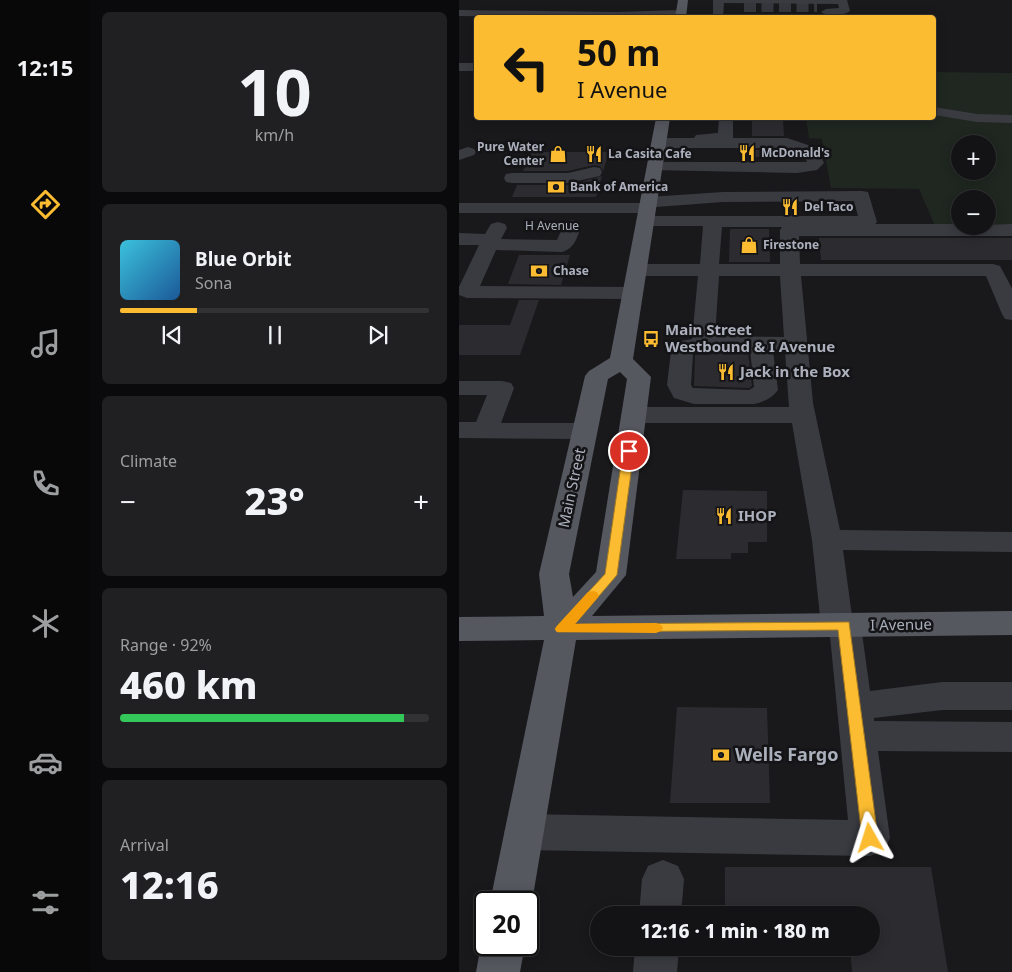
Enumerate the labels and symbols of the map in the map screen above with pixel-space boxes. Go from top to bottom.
place label: Pure Water Center [477,138,545,169]
restaurant icon: McDonald's [737,143,757,163]
shop icon: Pure Water Center [548,144,568,164]
restaurant icon: La Casita Cafe [584,144,604,164]
place label: McDonald's [761,144,830,161]
place label: La Casita Cafe [608,145,692,162]
bank icon: Bank of America [546,177,566,197]
place label: Bank of America [570,178,668,195]
restaurant icon: Del Taco [780,197,800,217]
place label: Del Taco [804,198,854,215]
street label: H Avenue [525,217,579,234]
shop icon: Firestone [739,235,759,255]
place label: Firestone [763,236,819,253]
bank icon: Chase [529,261,549,281]
place label: Chase [553,262,589,279]
place label: Main Street Westbound & I Avenue [665,319,835,356]
bus stop icon: Main Street Westbound & I Avenue [641,329,661,349]
place label: Jack in the Box [738,361,850,381]
restaurant icon: Jack in the Box [716,362,736,382]
pin [608,430,650,472]
street label: Main Street [553,446,589,529]
place label: IHOP [738,505,777,525]
restaurant icon: IHOP [714,506,734,526]
street label: I Avenue [870,613,932,635]
place label: Wells Fargo [735,742,838,766]
bank icon: Wells Fargo [711,745,731,765]
position arrow [843,811,895,863]
speed limit sign: 20 [474,891,539,956]

